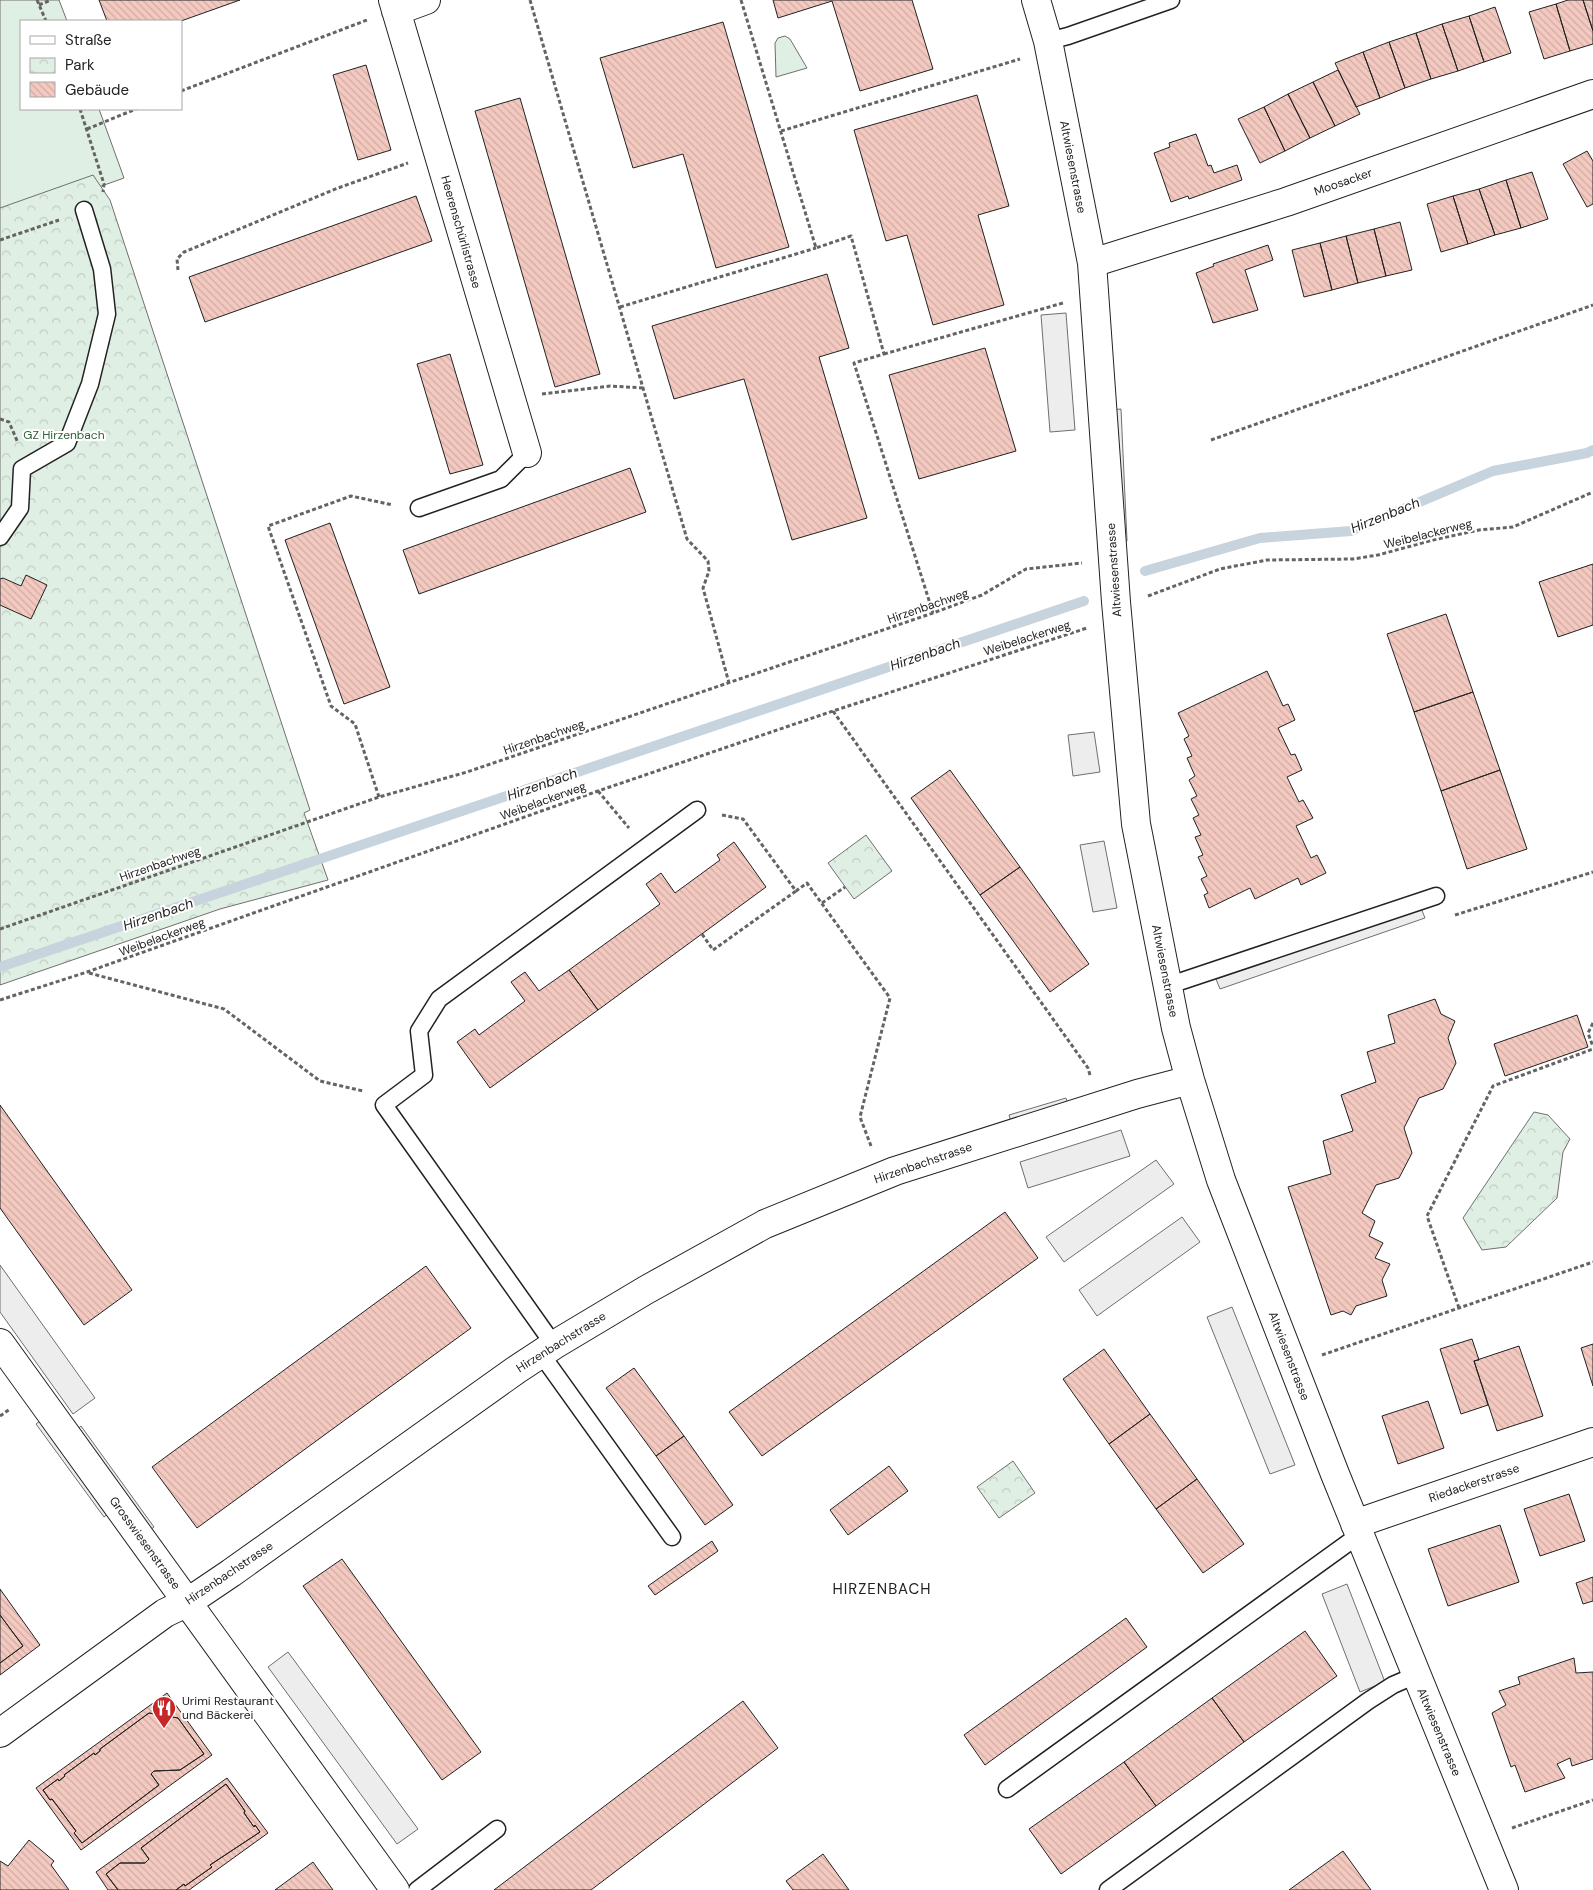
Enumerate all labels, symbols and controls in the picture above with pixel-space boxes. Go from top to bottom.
legend [20,20,182,110]
text: Straße [65,30,112,50]
text: Park [65,55,95,75]
text: Gebäude [65,80,129,100]
street label: Altwiesenstrasse [1056,119,1090,215]
street label: Moosacker [1312,164,1375,199]
street label: Heerenschürlistrasse [437,174,485,290]
park label: GZ Hirzenbach [23,427,105,443]
water label: Hirzenbach [1348,493,1422,537]
street label: Weibelackerweg [1382,515,1474,553]
street label: Altwiesenstrasse [1103,522,1125,618]
street label: Hirzenbachweg [885,585,971,627]
street label: Weibelackerweg [982,616,1073,660]
water label: Hirzenbach [887,634,963,674]
street label: Hirzenbachweg [501,716,587,758]
water label: Hirzenbach [504,764,580,804]
street label: Weibelackerweg [498,778,588,824]
street label: Hirzenbachweg [117,843,203,885]
water label: Hirzenbach [120,894,196,934]
street label: Weibelackerweg [117,914,207,960]
street label: Altwiesenstrasse [1148,923,1182,1019]
street label: Hirzenbachstrasse [872,1139,974,1187]
street label: Hirzenbachstrasse [513,1308,609,1376]
street label: Altwiesenstrasse [1265,1309,1313,1403]
street label: Riedackerstrasse [1427,1460,1522,1506]
street label: Grosswiesenstrasse [106,1493,184,1593]
street label: Hirzenbachstrasse [182,1538,276,1608]
district label: HIRZENBACH [833,1579,931,1599]
street label: Altwiesenstrasse [1413,1686,1465,1779]
place label: Urimi Restaurant und Bäckerei [182,1693,274,1723]
restaurant icon: Urimi Restaurant und Bäckerei [151,1695,177,1729]

